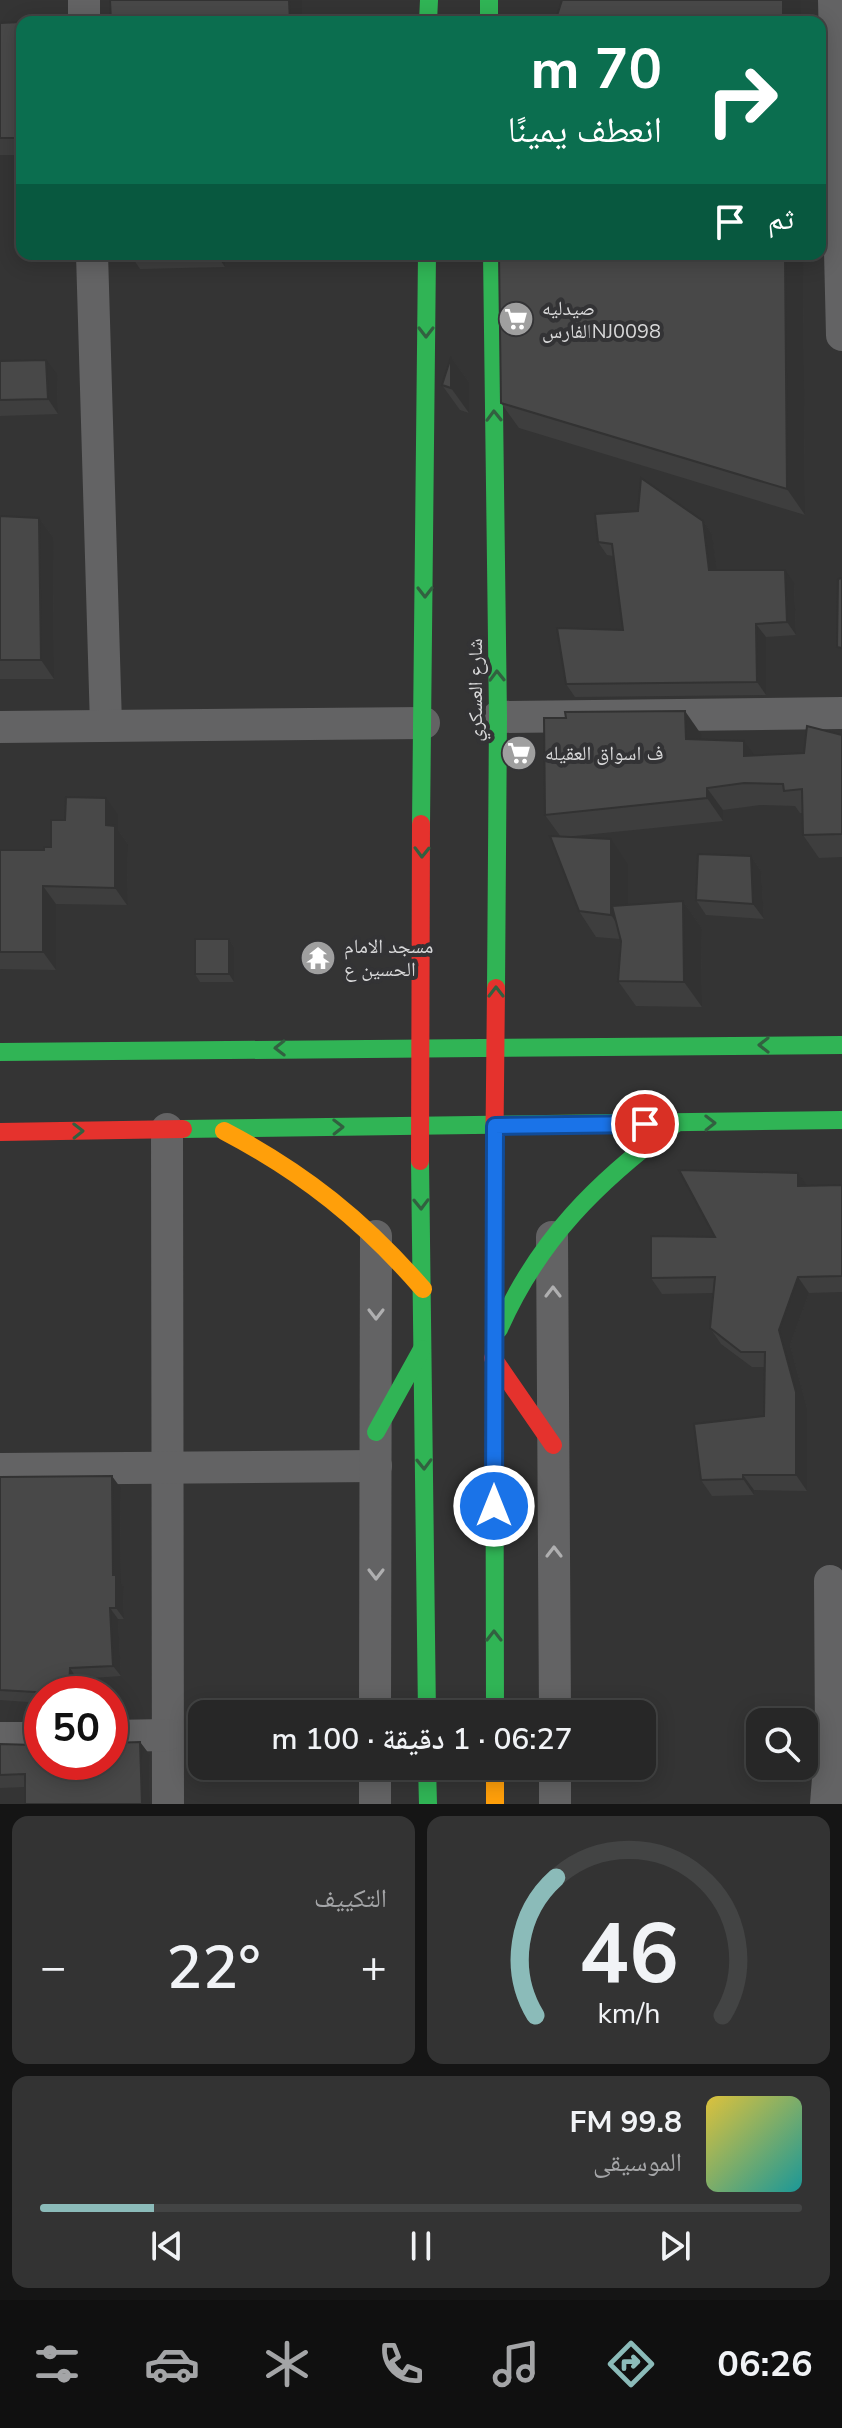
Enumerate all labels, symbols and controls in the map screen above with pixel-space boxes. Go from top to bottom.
text: 70 m [531,31,662,108]
icon: right [690,48,794,152]
text: انعطف يمينًا [508,106,662,155]
text: ثم [768,199,794,240]
icon: arrive [708,200,752,244]
place label: صيدليه الفارسNJ0098 [542,295,661,345]
supermarket icon: صيدليه الفارسNJ0098 [497,300,535,338]
one-way arrow [417,326,435,339]
one-way arrow [485,409,503,422]
one-way arrow [416,586,434,599]
street label: شارع العسكري [462,638,491,742]
one-way arrow [488,669,506,682]
supermarket icon: ف اسواق العقيله [500,734,538,772]
place label: ف اسواق العقيله [545,740,663,767]
one-way arrow [413,846,431,859]
place label: مسجد الامام الحسين ع [344,933,433,983]
temple icon: مسجد الامام الحسين ع [299,939,337,977]
one-way arrow [487,985,505,998]
one-way arrow [757,1036,770,1054]
one-way arrow [273,1039,286,1057]
pin [611,1090,679,1158]
icon: arrive [623,1102,667,1146]
one-way arrow [704,1114,717,1131]
one-way arrow [332,1118,345,1136]
one-way arrow [72,1122,85,1140]
one-way arrow [412,1198,430,1211]
one-way arrow [544,1285,562,1298]
one-way arrow [367,1308,385,1321]
one-way arrow [415,1458,433,1471]
position arrow [452,1464,536,1548]
one-way arrow [545,1545,563,1558]
one-way arrow [367,1568,385,1581]
one-way arrow [485,1629,503,1642]
speed limit sign: 50 [24,1676,128,1780]
map controls [746,1708,818,1780]
button: search [746,1708,818,1780]
text: 06:27 · 1 دقيقة · 100 m [271,1719,573,1760]
text: التكييف [314,1881,387,1916]
text: 46 [579,1898,678,2011]
text: 22° [166,1927,261,2009]
text: − [40,1938,66,1998]
text: + [361,1938,387,1998]
text: km/h [597,1994,660,2033]
text: 99.8 FM [570,2102,682,2143]
text: الموسيقى [593,2145,682,2180]
icon: previous [145,2224,189,2268]
icon: pause [399,2224,443,2268]
icon: next [653,2224,697,2268]
icon: filters [29,2336,85,2392]
icon: car [144,2336,200,2392]
icon: climate [259,2336,315,2392]
icon: phone [373,2336,429,2392]
icon: music [488,2336,544,2392]
icon: directions [603,2336,659,2392]
text: 06:26 [717,2340,813,2389]

